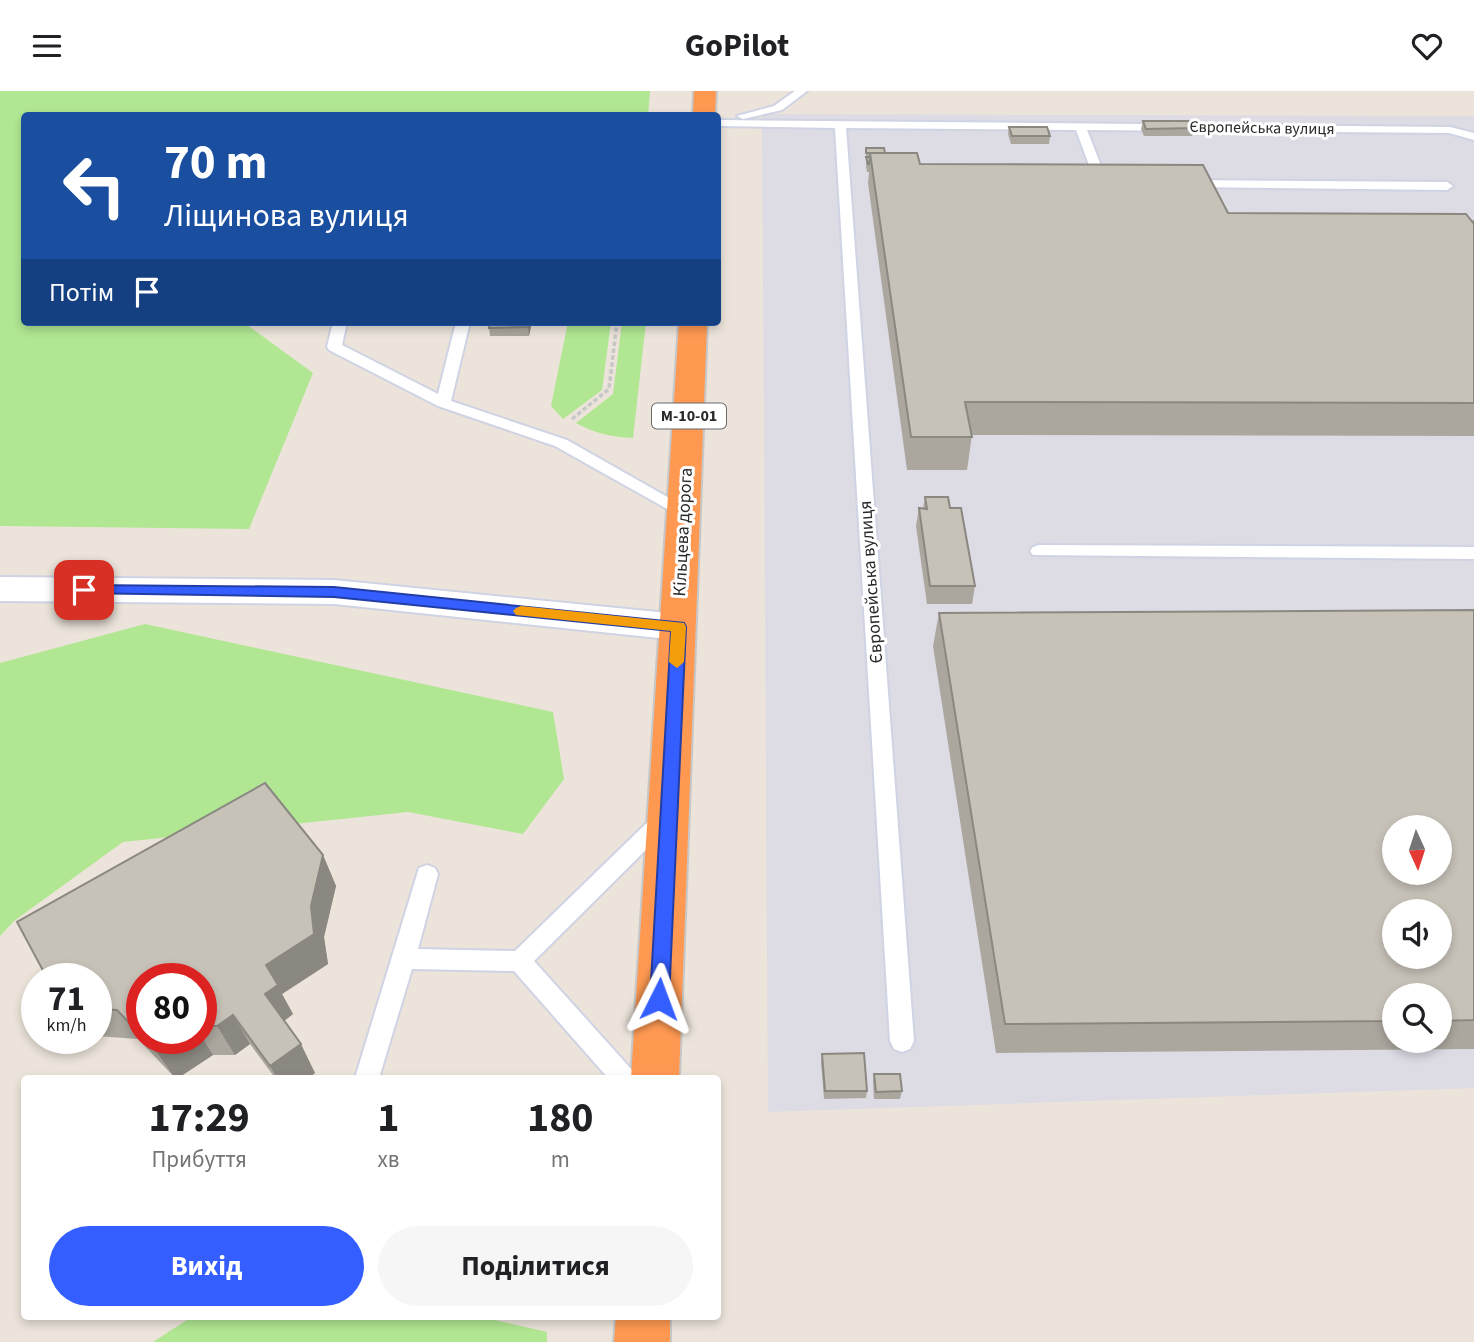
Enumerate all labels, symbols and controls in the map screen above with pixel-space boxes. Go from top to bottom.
text: GoPilot [685,23,789,69]
icon: menu [28,27,66,65]
icon: heart [1408,27,1446,65]
street label: Європейська вулиця [1189,116,1335,140]
text: 70 m [164,128,268,198]
icon: left [49,140,140,231]
text: Ліщинова вулиця [164,193,409,239]
icon: arrive [128,273,166,311]
text: Потім [49,274,114,311]
road number: М-10-01 [652,403,726,429]
street label: Кільцева дорога [667,467,699,597]
street label: Європейська вулиця [853,500,889,664]
pin [54,560,114,620]
icon: arrive [65,571,103,609]
north arrow [1382,815,1452,885]
map controls [1382,815,1452,1053]
button: sound [1382,899,1452,969]
position arrow [622,962,696,1036]
speed limit sign: 80 [126,963,217,1054]
text: 71 [48,974,85,1024]
button: search [1382,983,1452,1053]
text: km/h [47,1013,86,1038]
text: 17:29 [148,1088,250,1148]
text: 1 [377,1088,399,1148]
text: 180 [527,1088,593,1148]
text: Прибуття [151,1143,247,1176]
text: хв [377,1143,399,1176]
text: m [551,1143,570,1176]
button: Вихід [49,1226,364,1306]
button: Поділитися [378,1226,693,1306]

